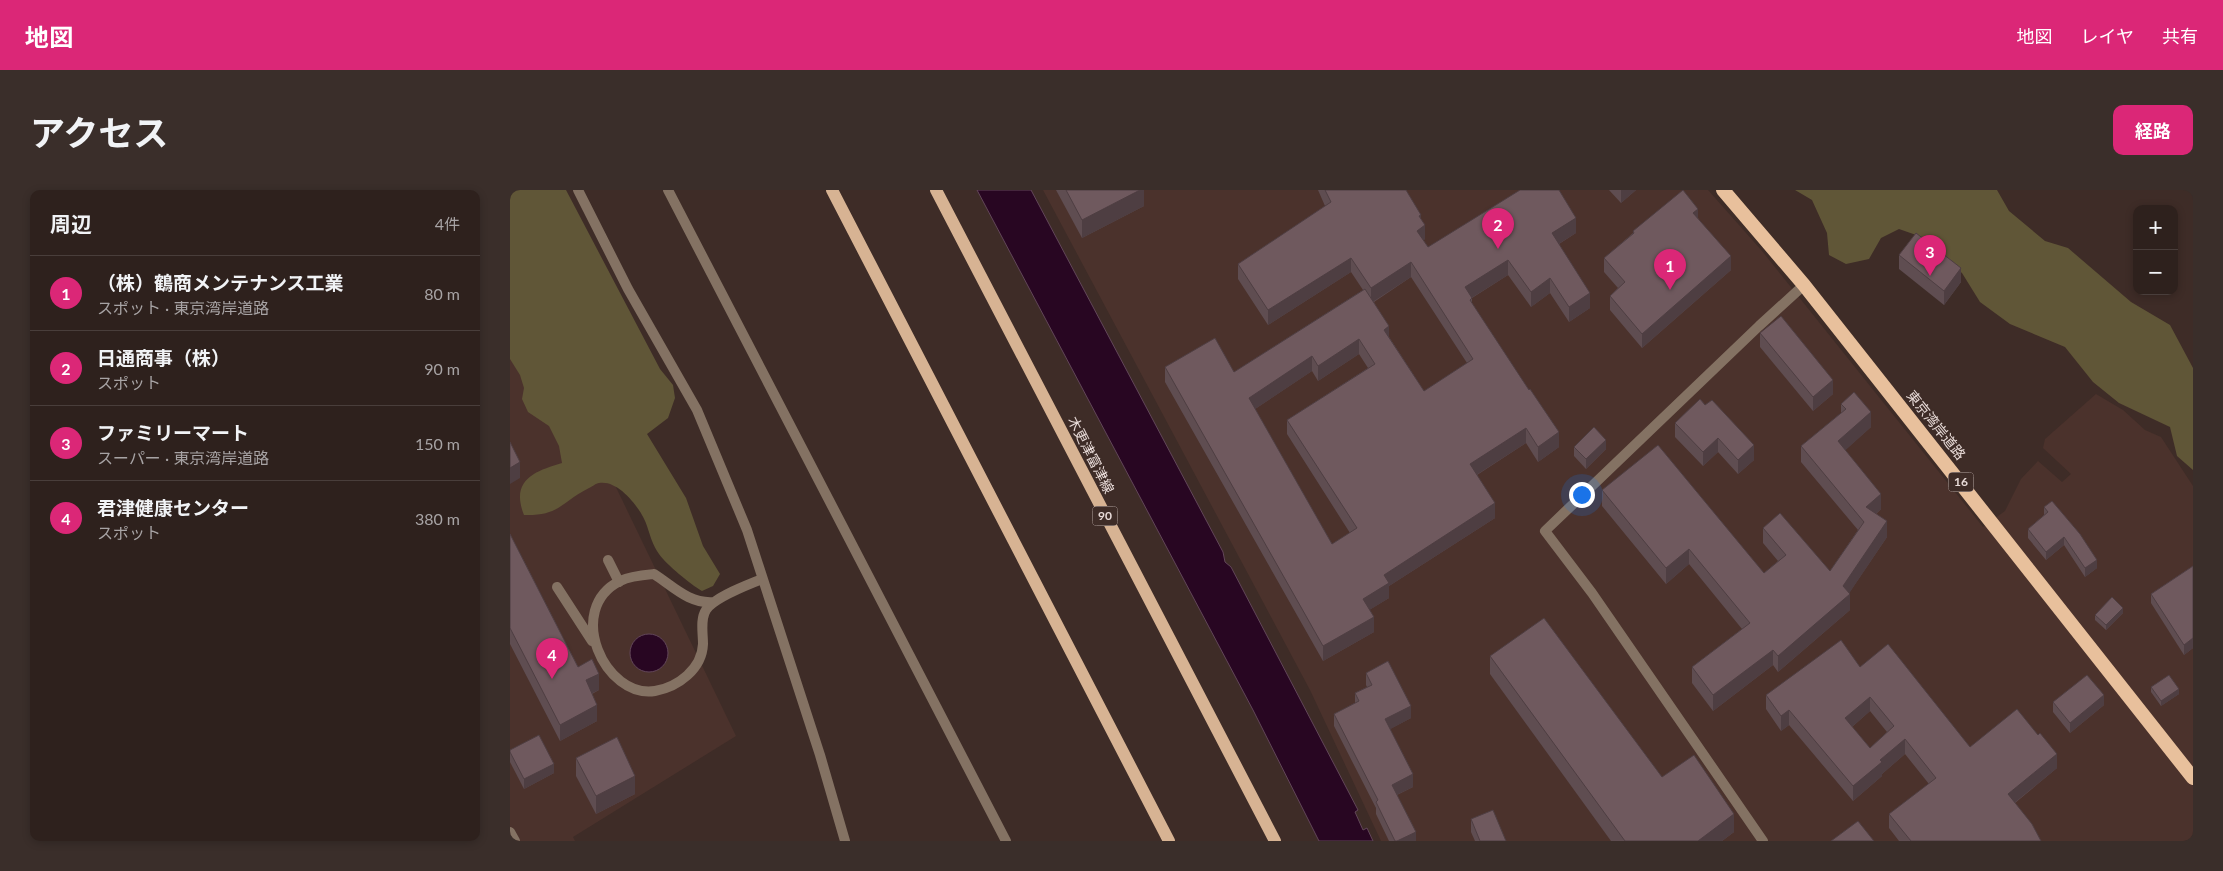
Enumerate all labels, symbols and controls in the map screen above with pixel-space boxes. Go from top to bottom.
text: 地図 [25,22,73,51]
text: 地図 [2017,25,2053,47]
text: レイヤ [2081,25,2134,47]
text: 共有 [2162,25,2198,47]
button: 経路 [2113,105,2193,155]
text: アクセス [30,111,168,153]
map controls [2133,205,2178,295]
button: + [2133,205,2178,250]
pin: 2 [1482,208,1514,249]
text: 周辺 [50,211,92,236]
text: 4件 [435,214,460,233]
pin: 3 [1914,235,1946,276]
pin: 1 [1654,249,1686,290]
button: − [2133,250,2178,295]
text: （株）鶴商メンテナンス工業 [97,271,344,294]
text: 1 [61,284,71,303]
text: 80 m [424,284,460,303]
text: スポット · 東京湾岸道路 [97,298,269,317]
text: 日通商事（株） [97,346,230,369]
text: 2 [61,359,71,378]
text: 90 m [424,359,460,378]
text: スポット [97,373,161,392]
street label: 東京湾岸道路 [1903,387,1969,463]
street label: 木更津富津線 [1065,413,1118,496]
text: ファミリーマート [97,421,249,444]
text: 3 [61,434,71,453]
text: 150 m [415,434,460,453]
text: スーパー · 東京湾岸道路 [97,448,269,467]
road number: 16 [1948,472,1974,492]
your location [1569,482,1595,508]
text: 君津健康センター [97,496,249,519]
road number: 90 [1092,506,1118,526]
text: 4 [61,509,71,528]
text: 380 m [415,509,460,528]
text: スポット [97,523,161,542]
pin: 4 [536,638,568,679]

